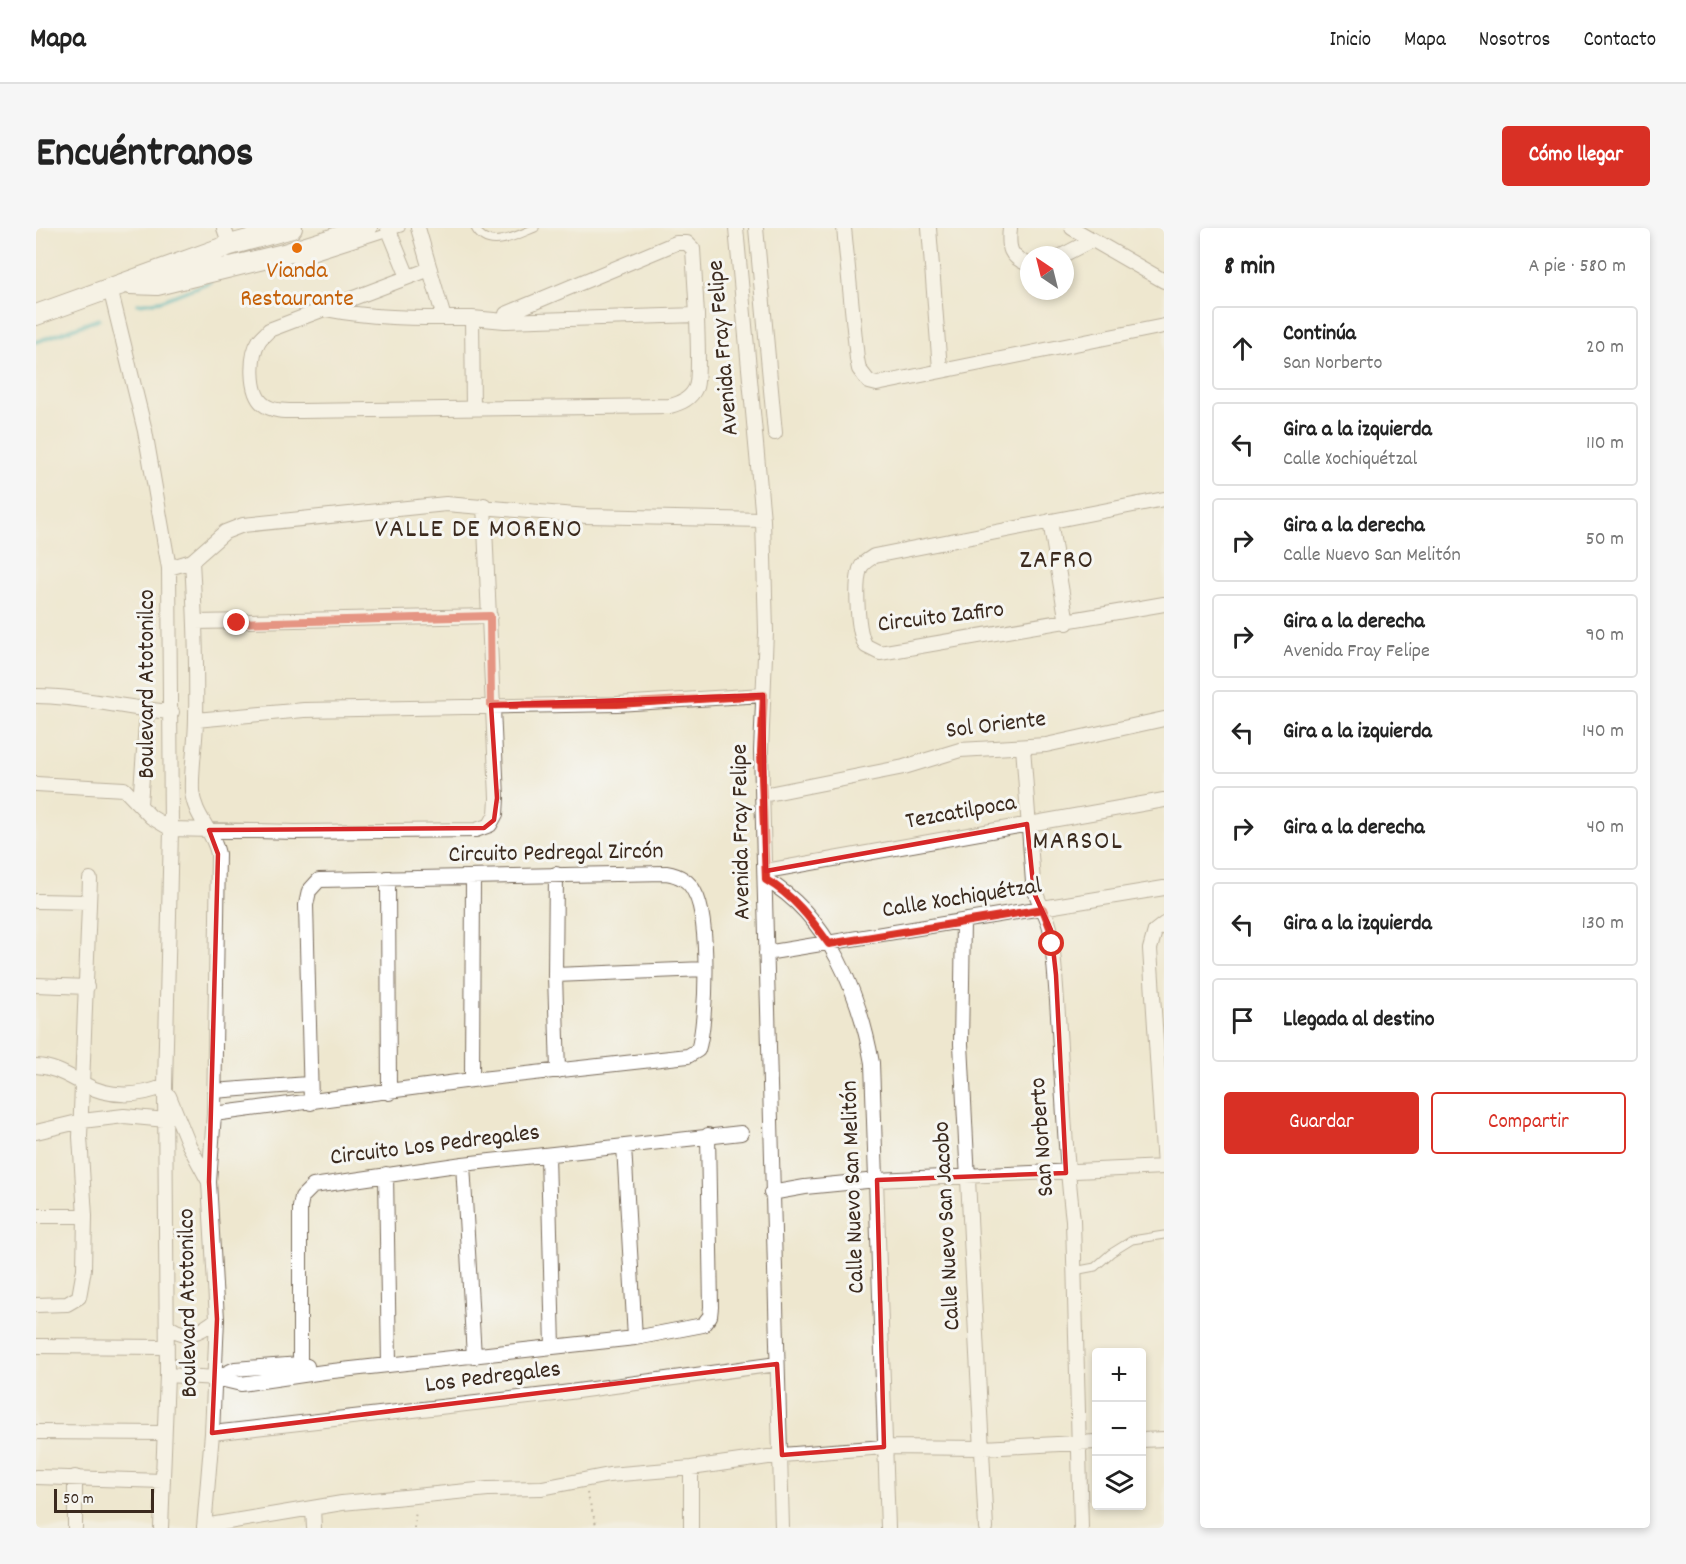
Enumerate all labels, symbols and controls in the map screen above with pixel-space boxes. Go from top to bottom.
text: Mapa [30,21,86,61]
text: Inicio [1329,26,1371,56]
text: Mapa [1404,26,1446,56]
text: Nosotros [1479,26,1550,56]
text: Contacto [1583,26,1656,56]
text: Encuéntranos [36,126,254,186]
button: Cómo llegar [1502,126,1650,186]
marker: Vianda Restaurante [290,241,304,255]
north arrow [1020,246,1074,300]
text: 8 min [1224,249,1275,286]
text: A pie · 580 m [1529,253,1626,281]
place label: Vianda Restaurante [240,255,354,317]
street label: Avenida Fray Felipe [699,259,749,437]
text: Continúa [1283,319,1356,350]
icon: ahead [1226,332,1259,365]
text: 20 m [1586,334,1624,362]
text: San Norberto [1283,350,1382,378]
text: Gira a la izquierda [1283,415,1432,446]
icon: left [1226,428,1259,461]
text: 110 m [1586,430,1624,458]
text: Calle Xochiquétzal [1283,446,1417,474]
district label: VALLE DE MORENO [375,511,583,550]
text: Gira a la derecha [1283,511,1425,542]
icon: right [1226,524,1259,557]
text: 50 m [1586,526,1624,554]
district label: ZAFRO [1020,542,1094,581]
text: Calle Nuevo San Melitón [1283,542,1461,570]
street label: Boulevard Atotonilco [131,589,165,779]
street label: Circuito Zafiro [876,593,1006,643]
text: Gira a la derecha [1283,607,1425,638]
route end [223,609,249,635]
icon: right [1226,620,1259,653]
text: 90 m [1586,622,1624,650]
text: Avenida Fray Felipe [1283,638,1430,666]
street label: Sol Oriente [944,703,1048,749]
icon: left [1226,716,1259,749]
text: Gira a la izquierda [1283,717,1432,748]
text: 140 m [1582,718,1624,746]
street label: Avenida Fray Felipe [723,744,761,920]
street label: Tezcatilpoca [903,786,1020,839]
icon: right [1226,812,1259,845]
text: Gira a la derecha [1283,813,1425,844]
text: 40 m [1586,814,1624,842]
district label: MARSOL [1032,823,1124,862]
street label: Circuito Pedregal Zircón [448,835,664,873]
street label: Calle Xochiquétzal [880,870,1044,928]
icon: left [1226,908,1259,941]
text: Gira a la izquierda [1283,909,1432,940]
text: 130 m [1582,910,1624,938]
route start [1038,930,1064,956]
icon: arrive [1226,1004,1259,1037]
text: Llegada al destino [1283,1005,1435,1036]
street label: San Norberto [1022,1076,1064,1198]
street label: Calle Nuevo San Melitón [833,1080,875,1294]
button: Guardar [1224,1092,1419,1154]
button: Compartir [1431,1092,1626,1154]
street label: Circuito Los Pedregales [328,1116,542,1176]
street label: Calle Nuevo San Jacobo [926,1121,970,1331]
street label: Boulevard Atotonilco [170,1208,208,1398]
map controls [1092,1348,1146,1510]
button: + [1092,1348,1146,1402]
street label: Los Pedregales [423,1353,563,1403]
button: − [1092,1402,1146,1456]
button: layers [1092,1456,1146,1510]
scale bar [54,1486,154,1514]
text: 50 m [63,1488,94,1511]

